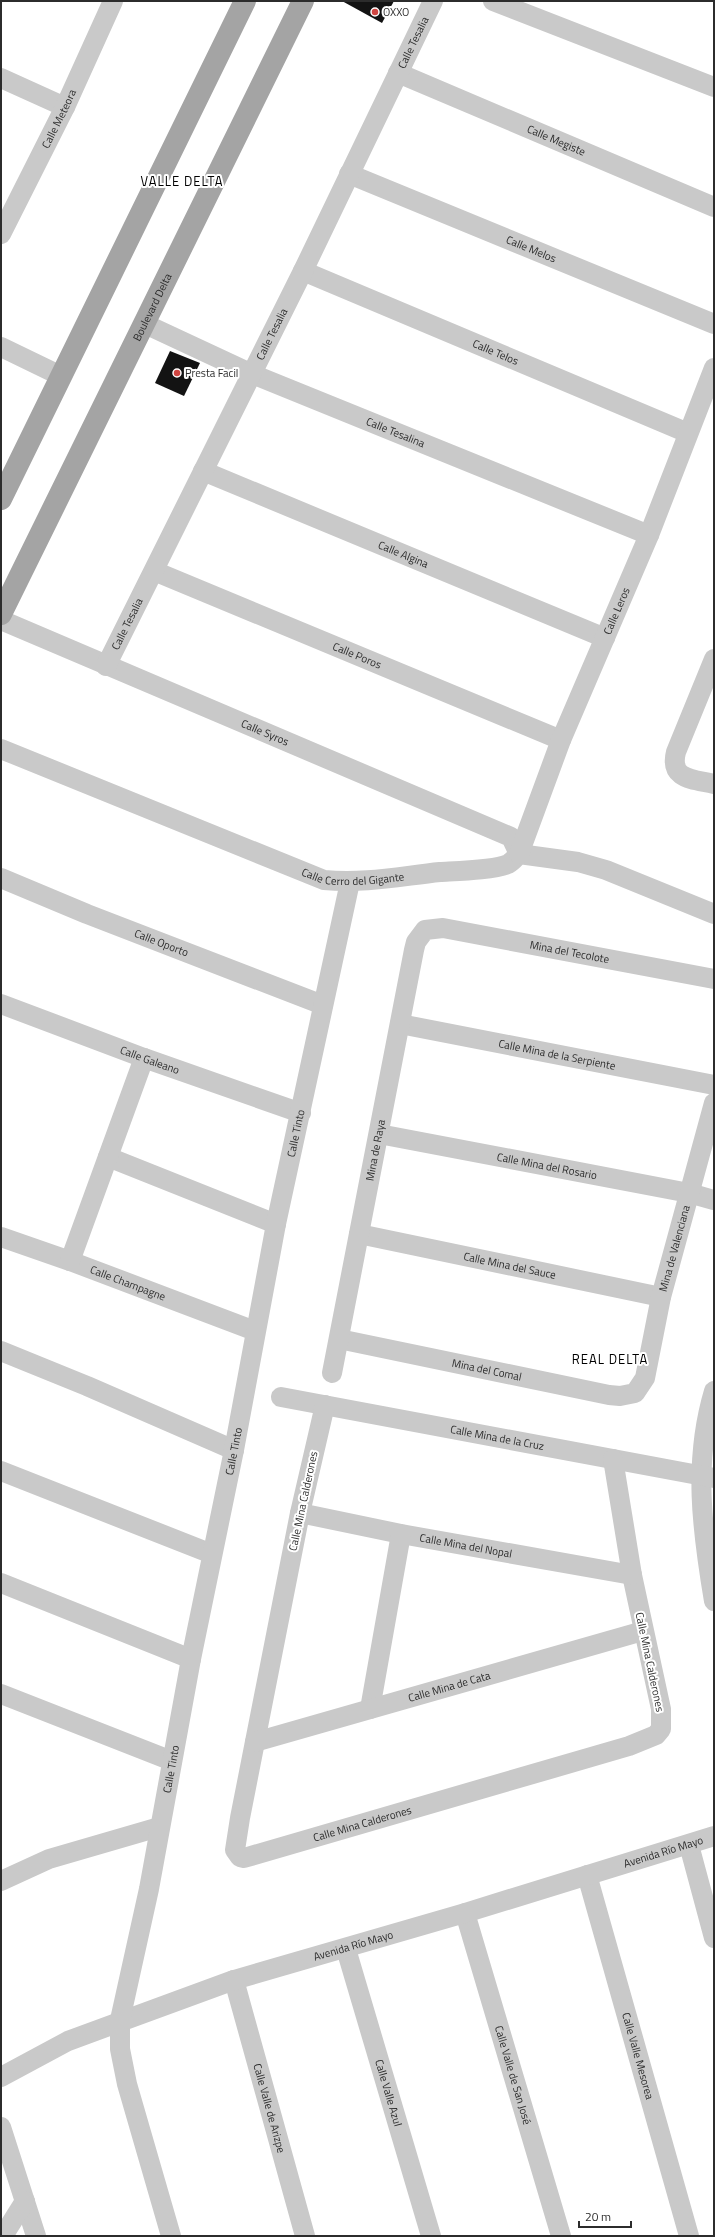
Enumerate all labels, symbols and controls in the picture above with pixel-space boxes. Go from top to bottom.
place label: OXXO [383,4,409,20]
marker: OXXO [370,7,380,17]
street label: Calle Tesalia [394,13,433,71]
street label: Calle Meteora [38,86,80,151]
street label: Calle Megiste [525,121,588,160]
district label: VALLE DELTA [141,171,224,191]
street label: Calle Melos [504,231,559,266]
street label: Boulevard Delta [129,270,176,344]
street label: Calle Tesalia [252,305,291,363]
street label: Calle Telos [470,335,521,369]
place label: Presta Facil [185,365,238,381]
marker: Presta Facil [172,368,182,378]
street label: Calle Tesalina [364,413,428,451]
street label: Calle Algina [376,537,431,572]
street label: Calle Leros [599,585,634,637]
street label: Calle Tesalia [107,595,147,653]
street label: Calle Poros [330,638,384,673]
street label: Calle Syros [239,715,291,750]
street label: Calle Cerro del Gigante [299,864,405,889]
street label: Calle Oporto [132,925,191,960]
street label: Mina del Tecolote [528,937,611,967]
street label: Calle Mina de la Serpiente [497,1035,617,1074]
street label: Calle Galeano [118,1042,182,1078]
street label: Calle Tinto [283,1108,309,1159]
street label: Mina de Raya [361,1118,389,1182]
street label: Calle Mina del Rosario [496,1149,599,1183]
street label: Mina de Valenciana [655,1203,694,1294]
street label: Calle Mina del Sauce [462,1248,558,1283]
street label: Calle Champagne [88,1261,168,1305]
district label: REAL DELTA [572,1349,648,1369]
street label: Mina del Comal [451,1355,523,1385]
street label: Calle Mina de la Cruz [449,1421,545,1454]
street label: Calle Tinto [221,1426,246,1477]
street label: Calle Mina Calderones [285,1450,321,1552]
street label: Calle Mina del Nopal [418,1529,513,1562]
street label: Calle Mina Calderones [632,1611,668,1713]
street label: Calle Mina de Cata [406,1667,493,1706]
street label: Calle Tinto [159,1744,183,1794]
street label: Calle Mina Calderones [311,1802,413,1845]
street label: Avenida Río Mayo [622,1832,705,1871]
street label: Avenida Río Mayo [311,1926,395,1965]
street label: Calle Valle Mesorea [618,2011,658,2102]
street label: Calle Valle de San José [491,2024,536,2127]
street label: Calle Valle Azul [371,2057,406,2128]
street label: Calle Valle de Arizpe [250,2062,290,2155]
scale bar [579,2203,631,2229]
text: 20 m [585,2207,611,2226]

